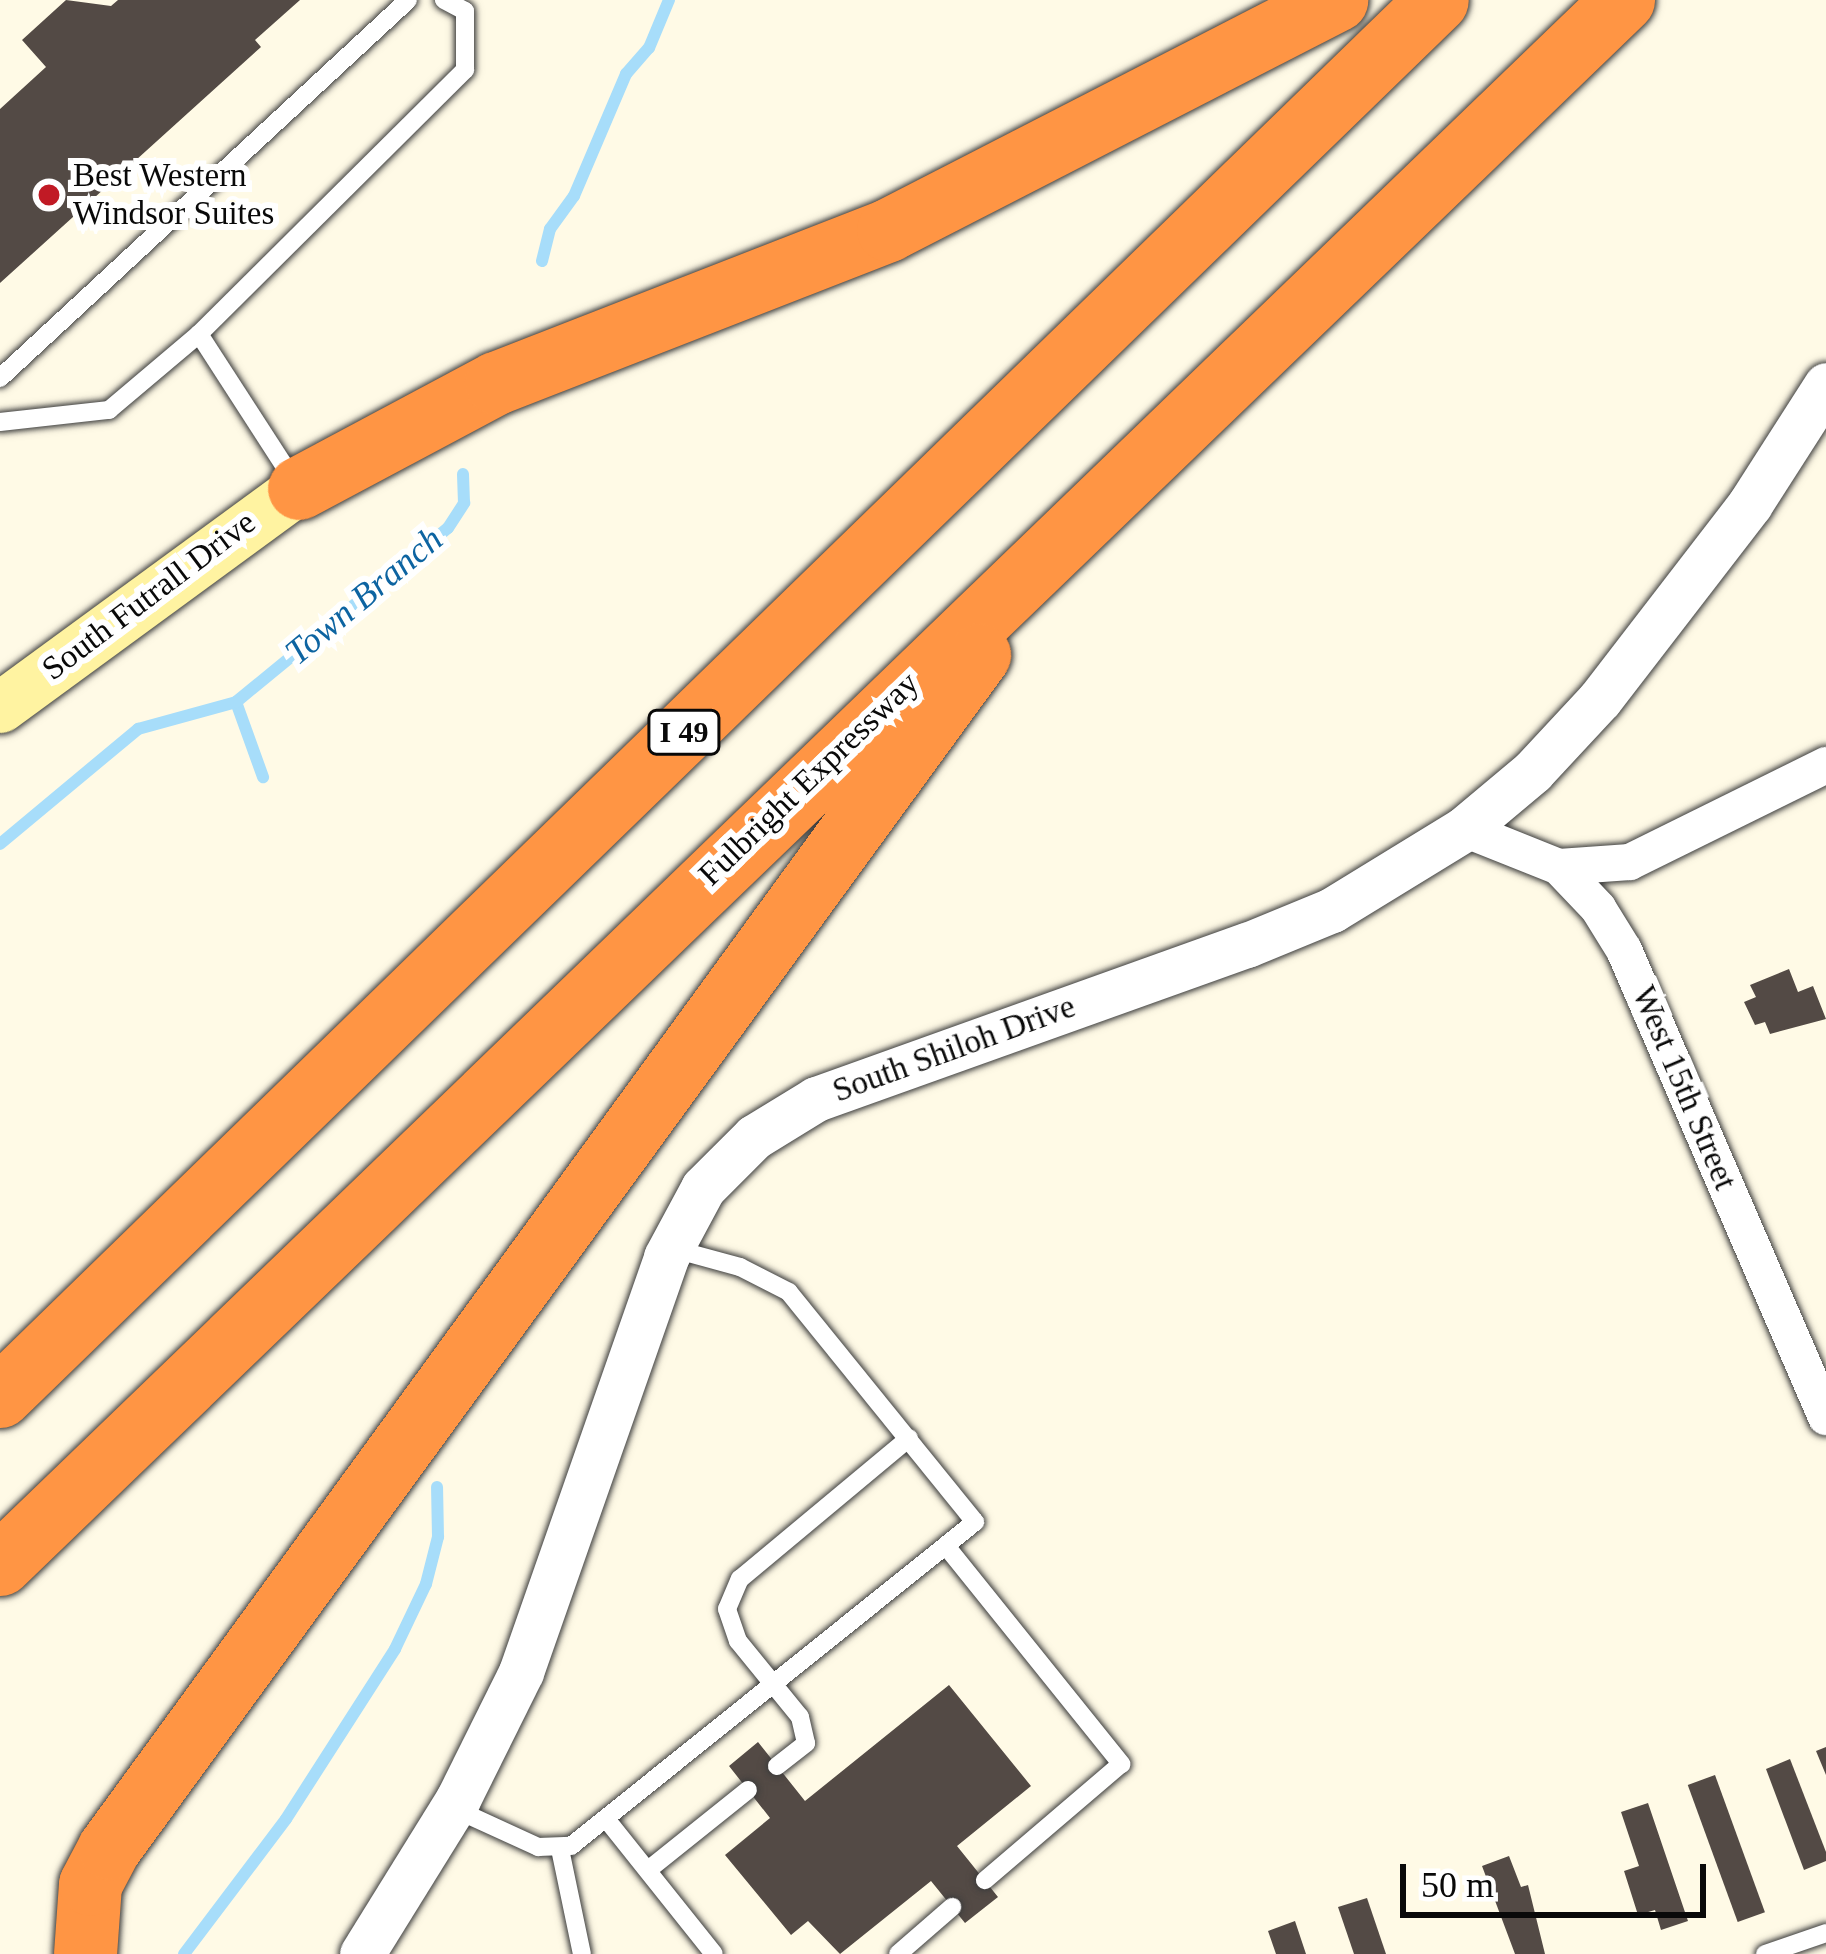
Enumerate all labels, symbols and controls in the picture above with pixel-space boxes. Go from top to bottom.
place label: Best Western Windsor Suites [73,156,274,234]
marker: Best Western Windsor Suites [36,182,62,208]
street label: South Futrall Drive [35,503,263,689]
water label: Town Branch [277,518,451,674]
street label: Fulbright Expressway [691,664,927,894]
road number: I 49 [645,708,723,756]
street label: West 15th Street [1623,980,1745,1196]
street label: South Shiloh Drive [827,987,1081,1111]
scale bar [1406,1840,1712,1914]
text: 50 m [1421,1865,1494,1905]

